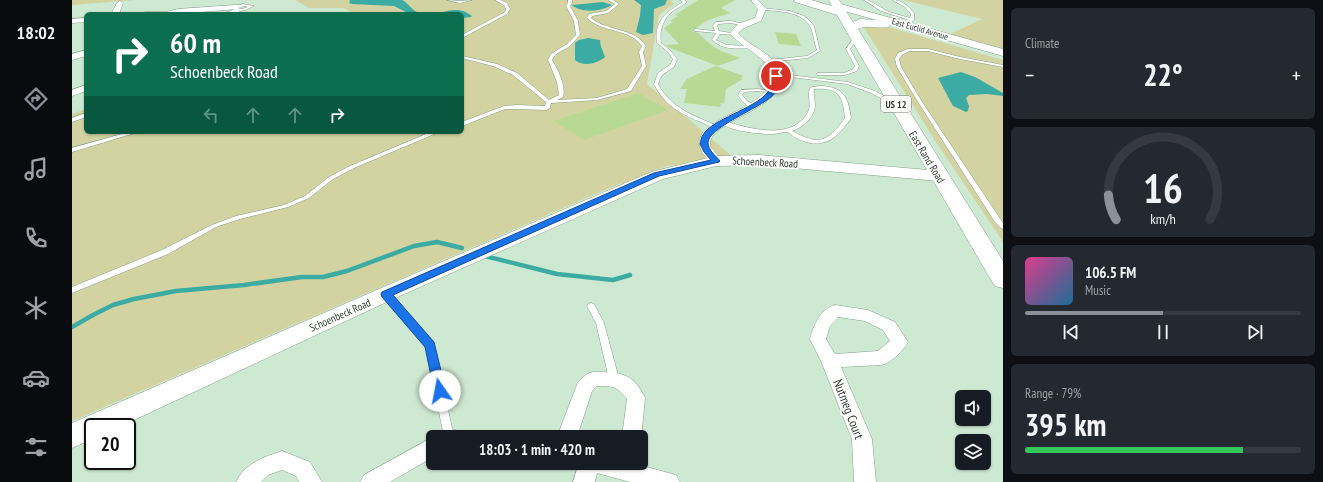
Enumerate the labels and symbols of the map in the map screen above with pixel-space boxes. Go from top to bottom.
street label: East Euclid Avenue [891,15,950,42]
pin [759,59,793,93]
road number: US 12 [881,96,911,112]
street label: East Rand Road [906,128,948,186]
street label: Schoenbeck Road [732,153,798,171]
street label: Schoenbeck Road [307,295,373,335]
position arrow [419,370,461,412]
street label: Nutmeg Court [829,377,868,442]
speed limit sign: 20 [84,418,136,470]

